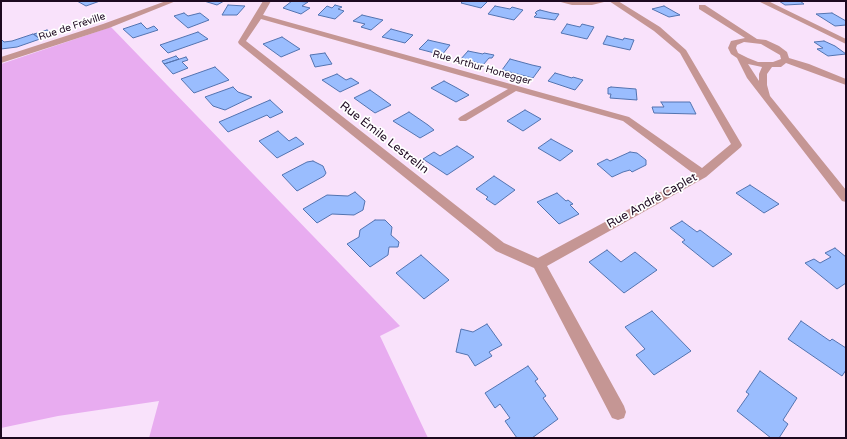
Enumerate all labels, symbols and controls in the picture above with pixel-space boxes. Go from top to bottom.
street label: Rue de Fréville [37,11,107,43]
street label: Rue Arthur Honegger [431,48,533,88]
street label: Rue Émile Lestrelin [337,99,431,177]
street label: Rue André Caplet [604,170,700,232]

